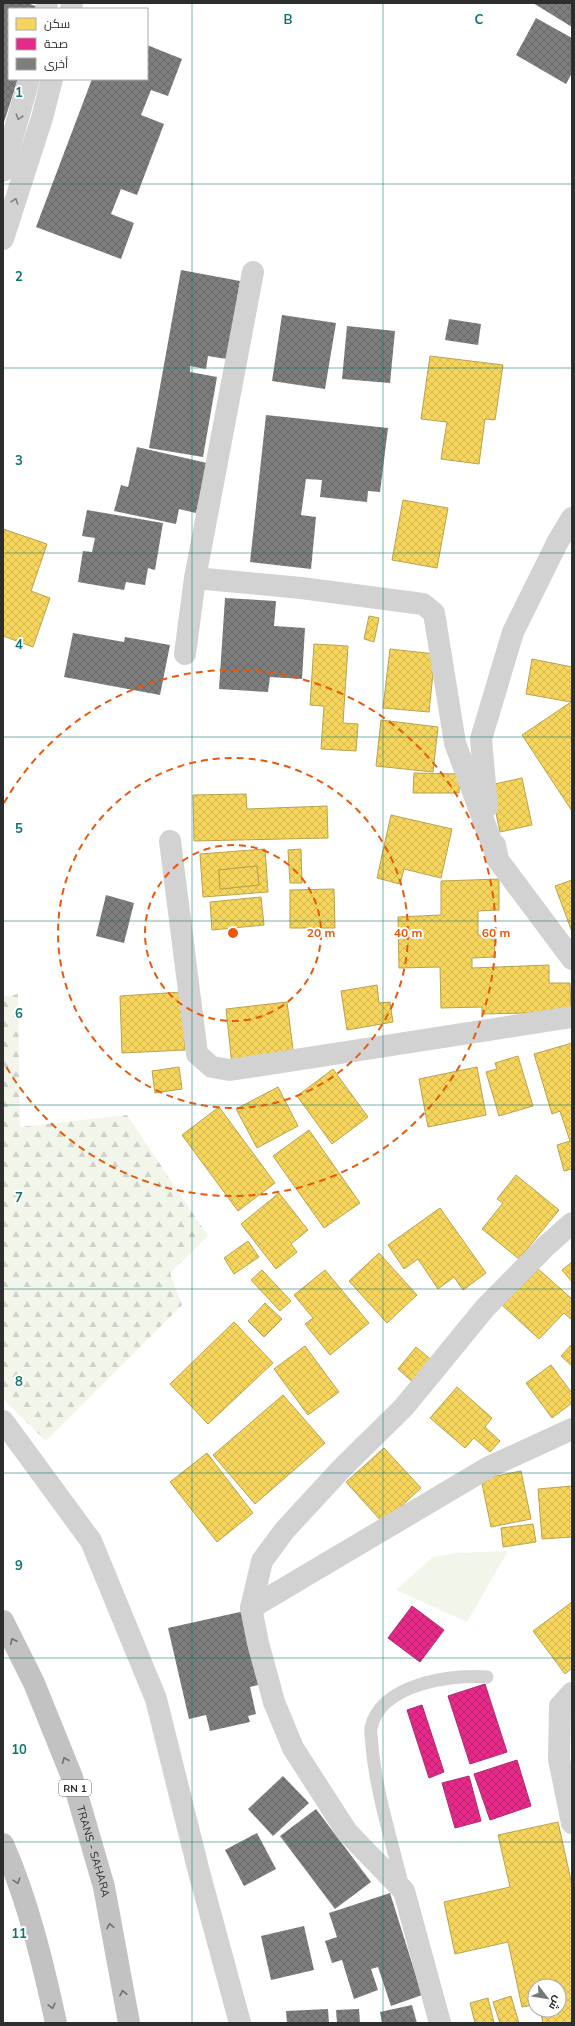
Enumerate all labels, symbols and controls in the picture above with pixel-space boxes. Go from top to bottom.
legend [8,8,148,80]
text: B [284,11,293,27]
text: C [475,11,484,27]
text: سكن [44,16,70,31]
text: صحة [44,36,68,51]
text: أخرى [44,56,68,71]
text: 1 [15,84,23,100]
one-way arrow [15,113,24,120]
one-way arrow [10,198,19,205]
text: 2 [15,268,23,284]
text: 3 [15,452,23,468]
text: 4 [15,636,23,652]
text: 5 [15,820,23,836]
text: 20 m [307,925,335,940]
text: 40 m [394,925,422,940]
text: 60 m [482,925,510,940]
centre of rings [226,926,240,940]
text: 6 [15,1005,23,1021]
text: 7 [15,1189,23,1205]
text: 8 [15,1373,23,1389]
text: 9 [15,1557,23,1573]
one-way arrow [10,1638,18,1645]
text: 10 [11,1741,27,1757]
one-way arrow [62,1756,70,1764]
road number: RN 1 [59,1780,91,1796]
street label: TRANS - SAHARA [74,1804,113,1898]
one-way arrow [13,1877,21,1884]
one-way arrow [106,1922,115,1929]
text: 11 [11,1925,27,1941]
north arrow [527,1978,567,2018]
one-way arrow [119,1990,127,1997]
text: ش [546,1993,565,2013]
one-way arrow [48,2003,56,2009]

